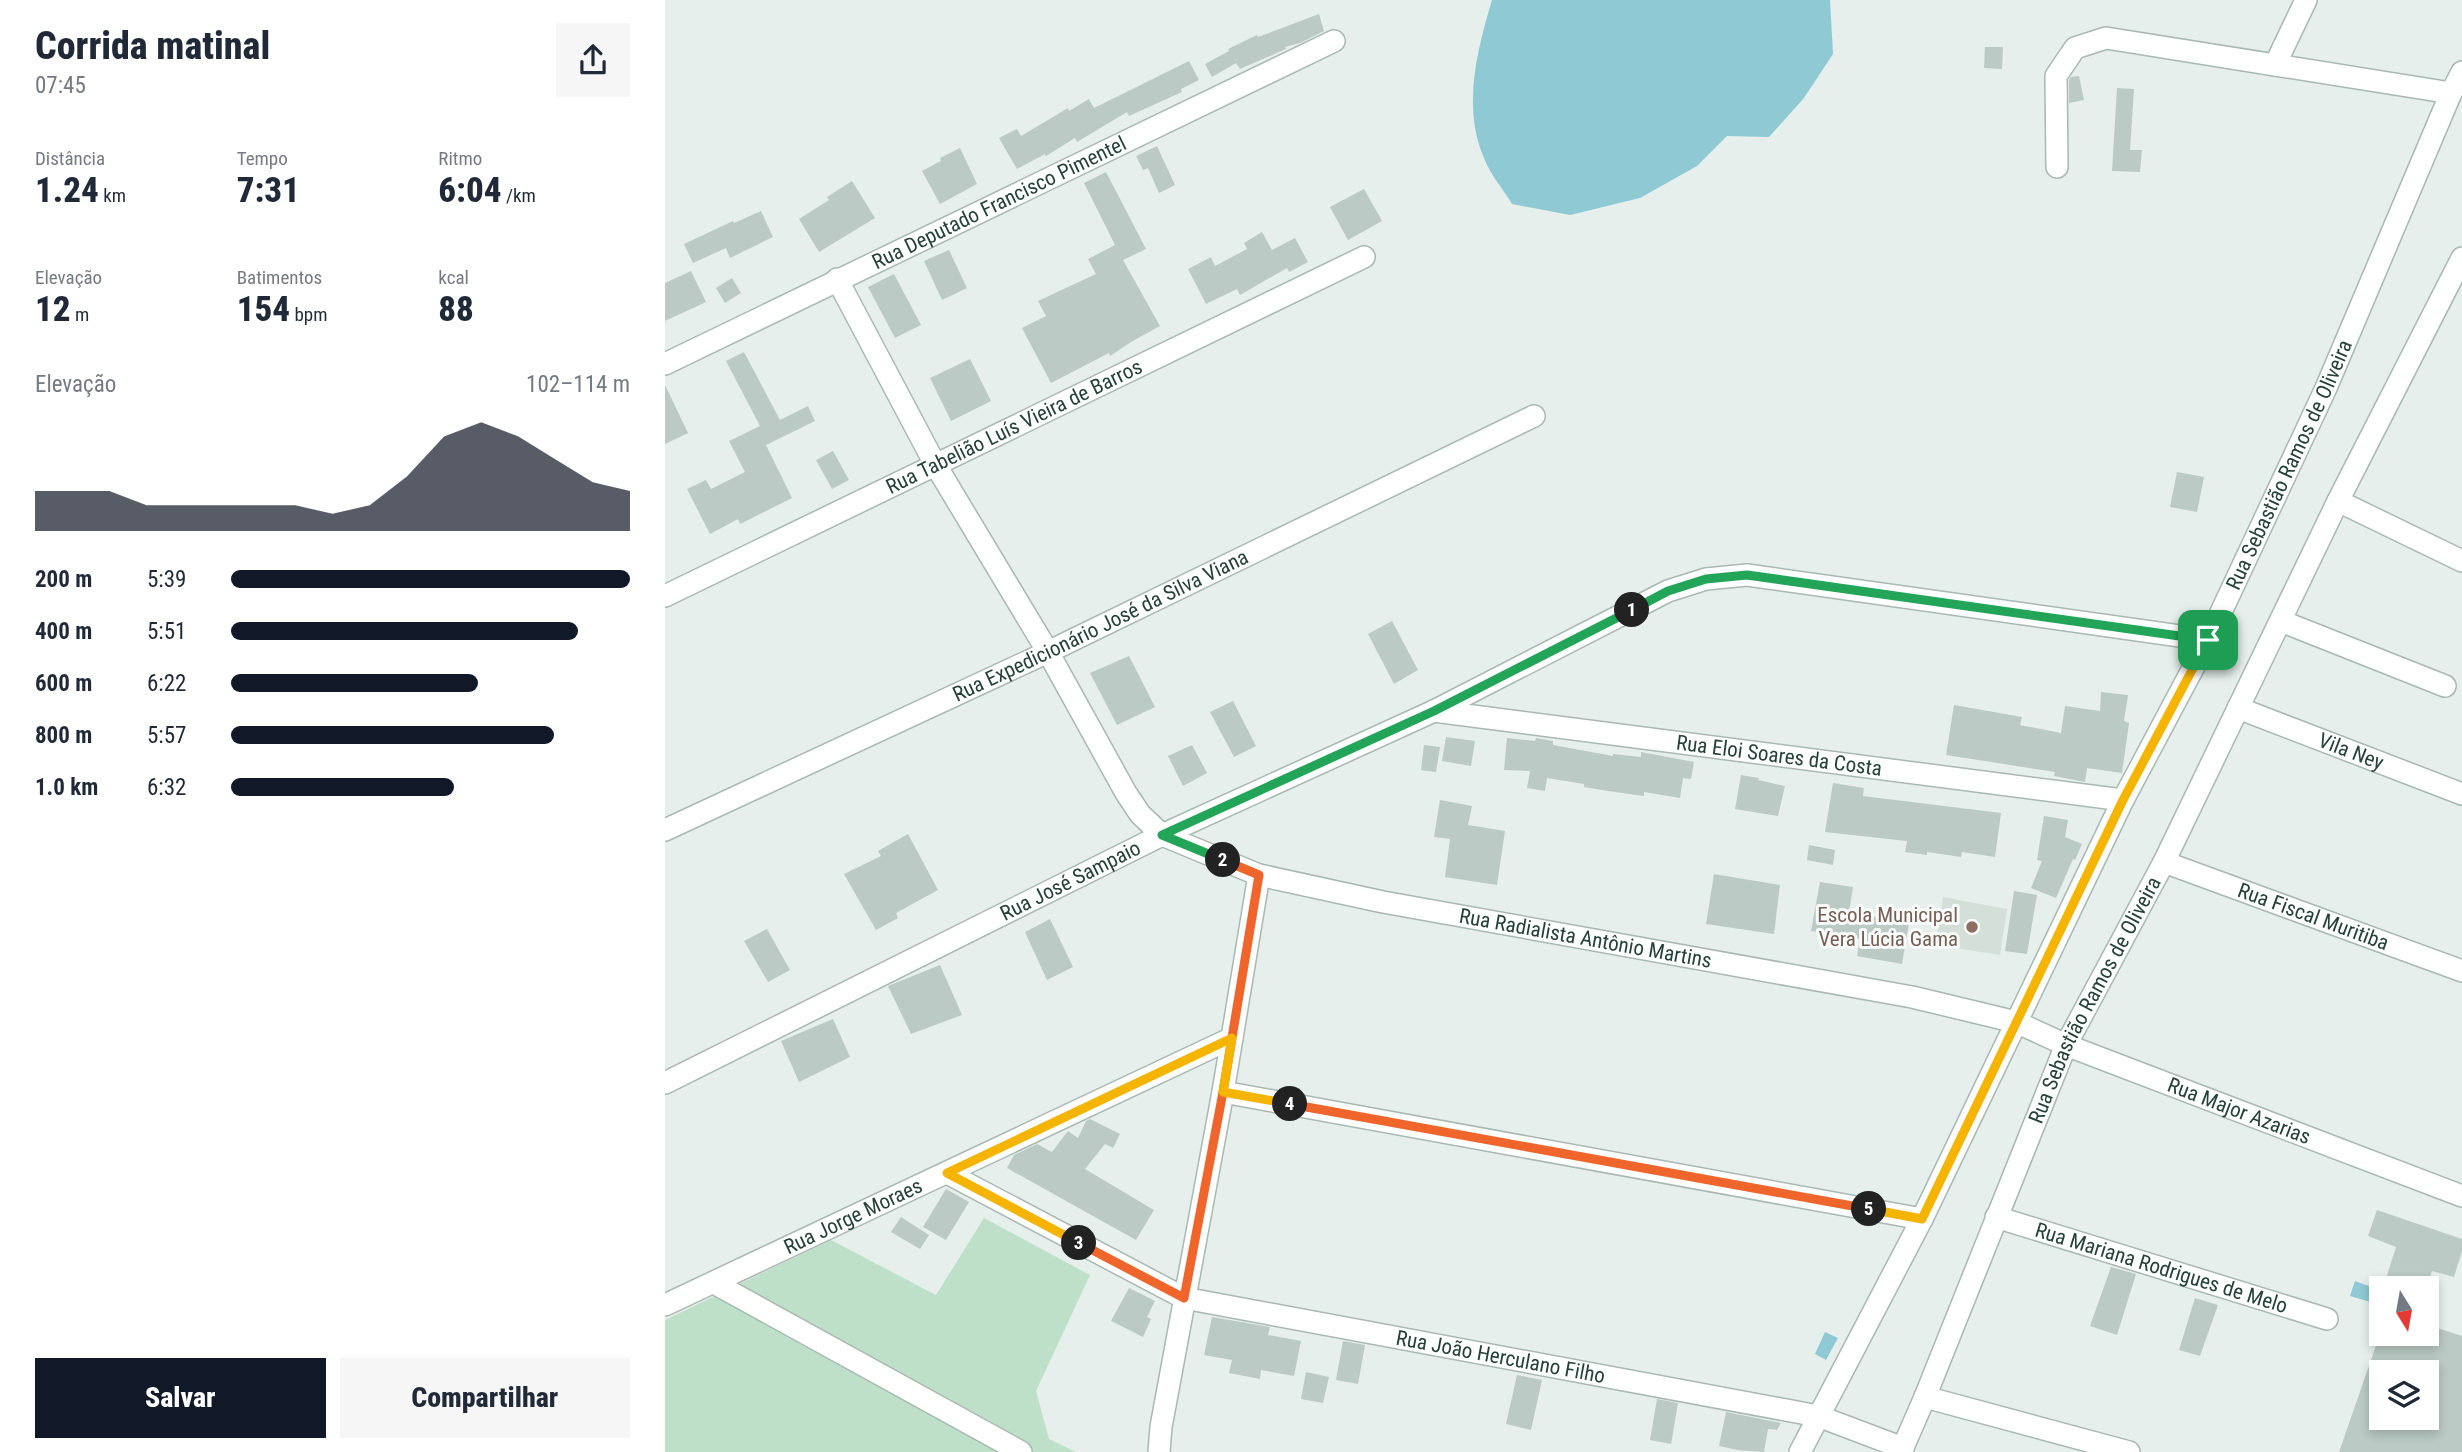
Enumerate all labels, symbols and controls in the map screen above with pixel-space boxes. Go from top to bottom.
button: share [556,23,630,97]
text: Corrida matinal [35,24,270,68]
text: 07:45 [35,72,86,99]
street label: Rua Deputado Francisco Pimentel [868,131,1130,274]
text: Distância [35,147,105,170]
text: Tempo [237,147,288,170]
text: Ritmo [438,147,482,170]
text: 1.24 [35,170,99,211]
text: 7:31 [237,170,300,211]
text: 6:04 [438,170,502,211]
text: km [99,184,126,207]
text: /km [502,184,536,207]
text: Elevação [35,266,102,289]
text: Batimentos [237,266,322,289]
text: kcal [438,266,469,289]
text: 12 [35,289,71,330]
text: 154 [237,289,290,330]
text: 88 [438,289,474,330]
text: m [71,303,89,326]
text: bpm [290,303,327,326]
street label: Rua Sebastião Ramos de Oliveira [2221,336,2357,594]
street label: Rua Tabelião Luís Vieira de Barros [882,354,1146,499]
text: Elevação [35,371,116,398]
text: 102–114 m [526,371,630,398]
street label: Rua Expedicionário José da Silva Viana [949,545,1252,707]
text: 200 m [35,566,92,593]
text: 5:39 [147,566,186,593]
pin: 1 [1615,592,1649,628]
text: 1 [1627,598,1636,621]
pin [2178,610,2238,670]
text: 400 m [35,618,92,645]
text: 5:51 [147,618,186,645]
icon: arrive [2189,621,2227,659]
text: 600 m [35,670,92,697]
text: 6:22 [147,670,186,697]
text: 800 m [35,722,92,749]
text: 5:57 [147,722,186,749]
street label: Vila Ney [2315,728,2387,775]
street label: Rua Eloi Soares da Costa [1675,730,1883,781]
text: 1.0 km [35,774,98,801]
text: 6:32 [147,774,186,801]
street label: Rua José Sampaio [996,836,1144,926]
pin: 2 [1205,842,1241,878]
text: 2 [1218,848,1227,871]
street label: Rua Sebastião Ramos de Oliveira [2024,873,2166,1127]
street label: Rua Fiscal Muritiba [2235,878,2392,955]
place label: Escola Municipal Vera Lúcia Gama [1817,903,1958,951]
street label: Rua Radialista Antônio Martins [1457,904,1714,973]
marker: Escola Municipal Vera Lúcia Gama [1964,919,1980,935]
street label: Rua Major Azarias [2164,1073,2314,1149]
pin: 4 [1273,1086,1307,1122]
text: 4 [1285,1092,1294,1115]
street label: Rua Jorge Moraes [780,1174,926,1259]
pin: 5 [1851,1192,1887,1226]
text: 5 [1864,1197,1873,1220]
street label: Rua Mariana Rodrigues de Melo [2032,1218,2290,1318]
pin: 3 [1061,1226,1097,1260]
text: 3 [1074,1231,1083,1254]
north arrow [2369,1276,2439,1346]
map controls [2369,1276,2439,1430]
street label: Rua João Herculano Filho [1394,1326,1607,1388]
button: Salvar [35,1358,326,1438]
button: Compartilhar [340,1358,630,1438]
button: layers [2369,1360,2439,1430]

